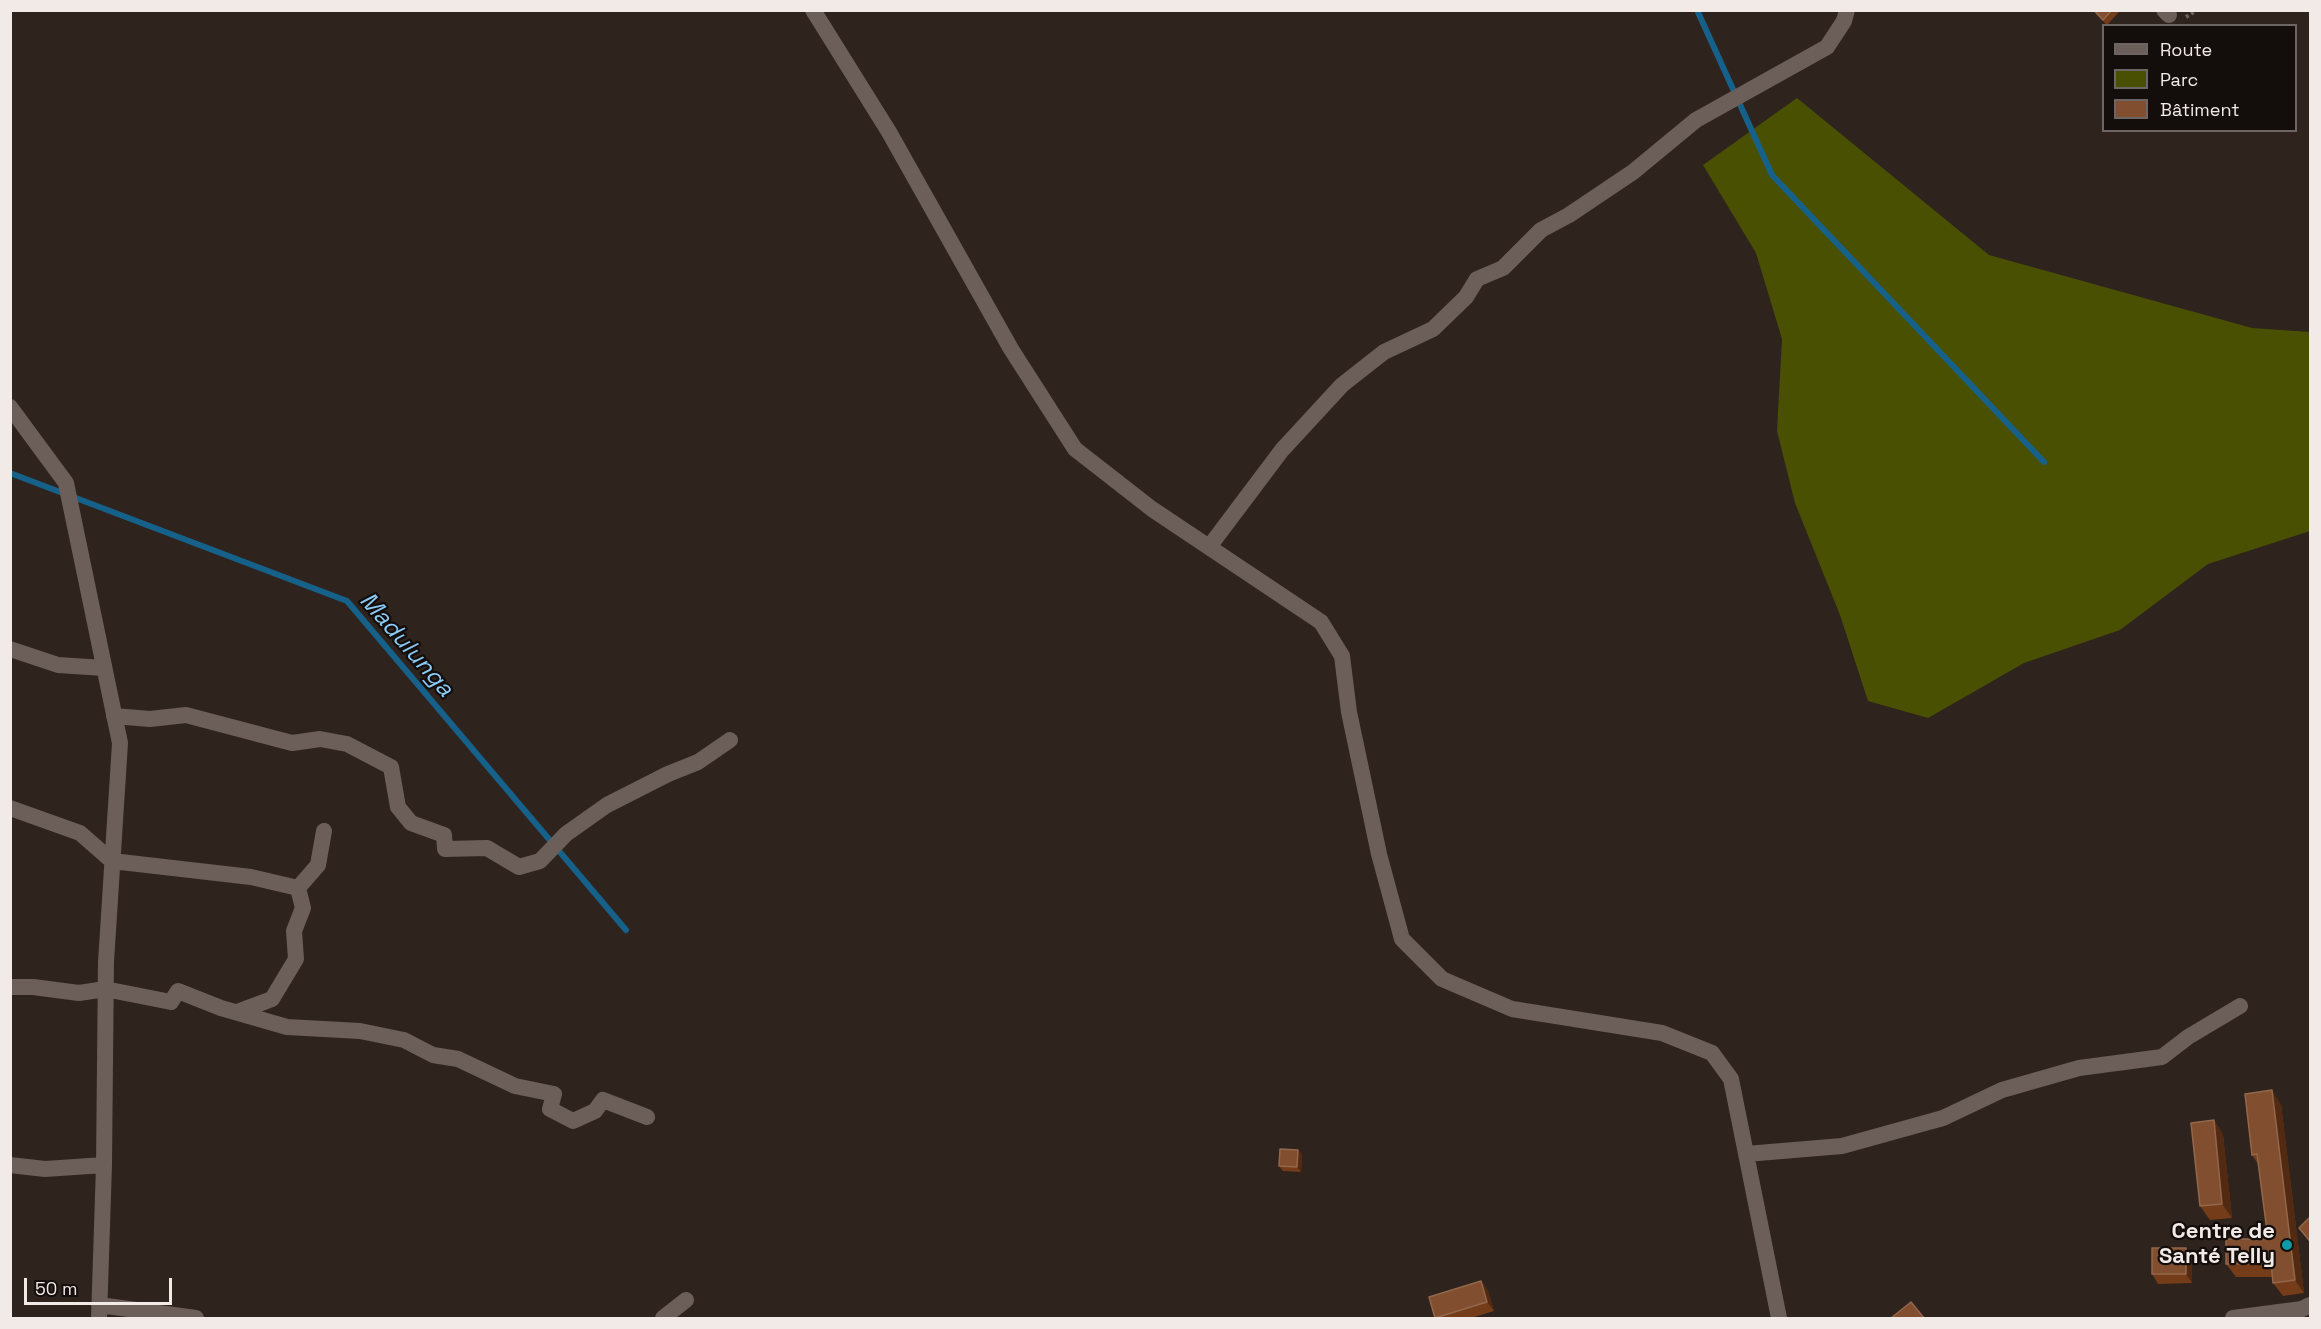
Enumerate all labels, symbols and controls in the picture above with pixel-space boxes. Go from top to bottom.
legend [2102,24,2297,132]
text: Route [2160,38,2212,61]
text: Parc [2160,68,2198,91]
text: Bâtiment [2160,98,2240,121]
water label: Madulunga [353,587,459,703]
place label: Centre de Santé Telly [2159,1219,2275,1270]
marker: Centre de Santé Telly [2280,1238,2294,1252]
scale bar [27,1266,176,1304]
text: 50 m [35,1277,77,1300]

